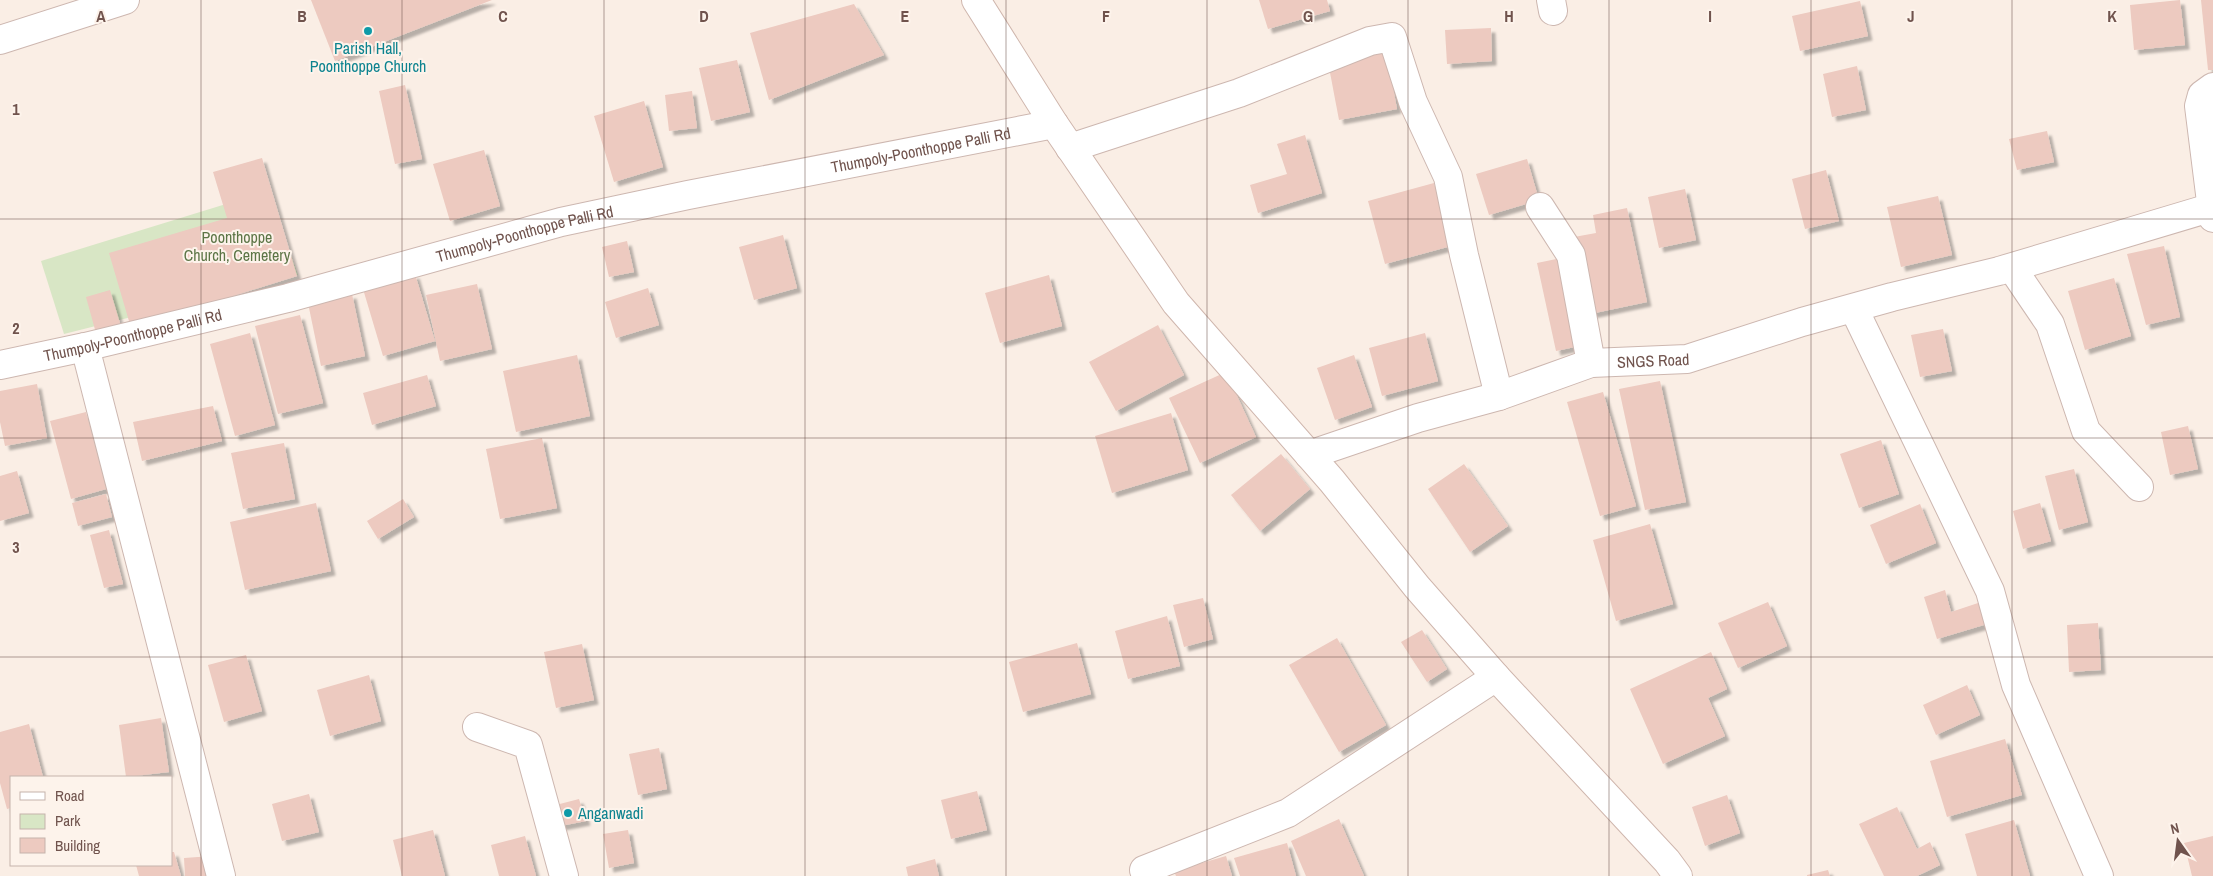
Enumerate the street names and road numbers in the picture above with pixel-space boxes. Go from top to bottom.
street label: Thumpoly-Poonthoppe Palli Rd [829,122,1012,178]
street label: Thumpoly-Poonthoppe Palli Rd [433,200,615,267]
street label: Thumpoly-Poonthoppe Palli Rd [42,303,224,366]
street label: SNGS Road [1617,348,1690,373]

